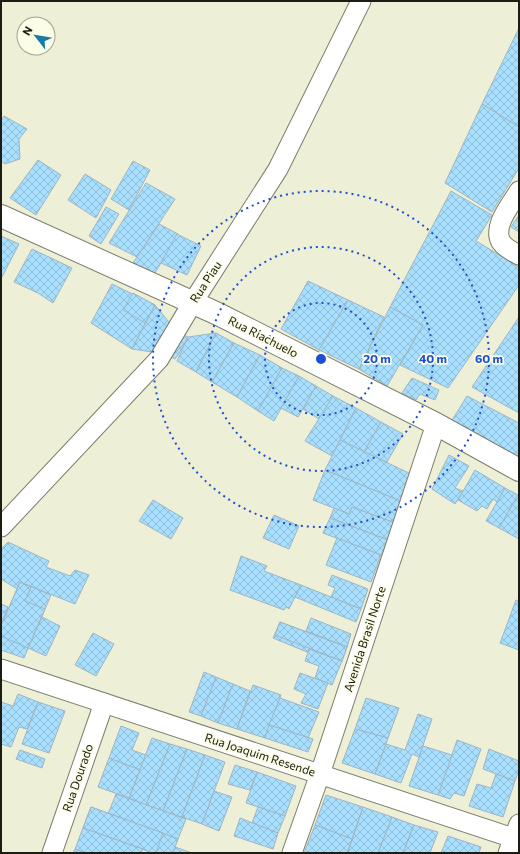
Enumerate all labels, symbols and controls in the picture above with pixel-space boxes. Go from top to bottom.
north arrow [16,16,56,56]
text: N [19,24,35,37]
street label: Rua Piau [187,258,224,305]
street label: Rua Riachuelo [226,312,301,360]
text: 20 m [363,351,391,365]
text: 40 m [419,351,447,365]
text: 60 m [475,351,503,365]
centre of rings [314,352,328,366]
street label: Avenida Brasil Norte [340,584,388,693]
street label: Rua Joaquim Resende [203,730,317,780]
street label: Rua Dourado [59,742,95,814]

